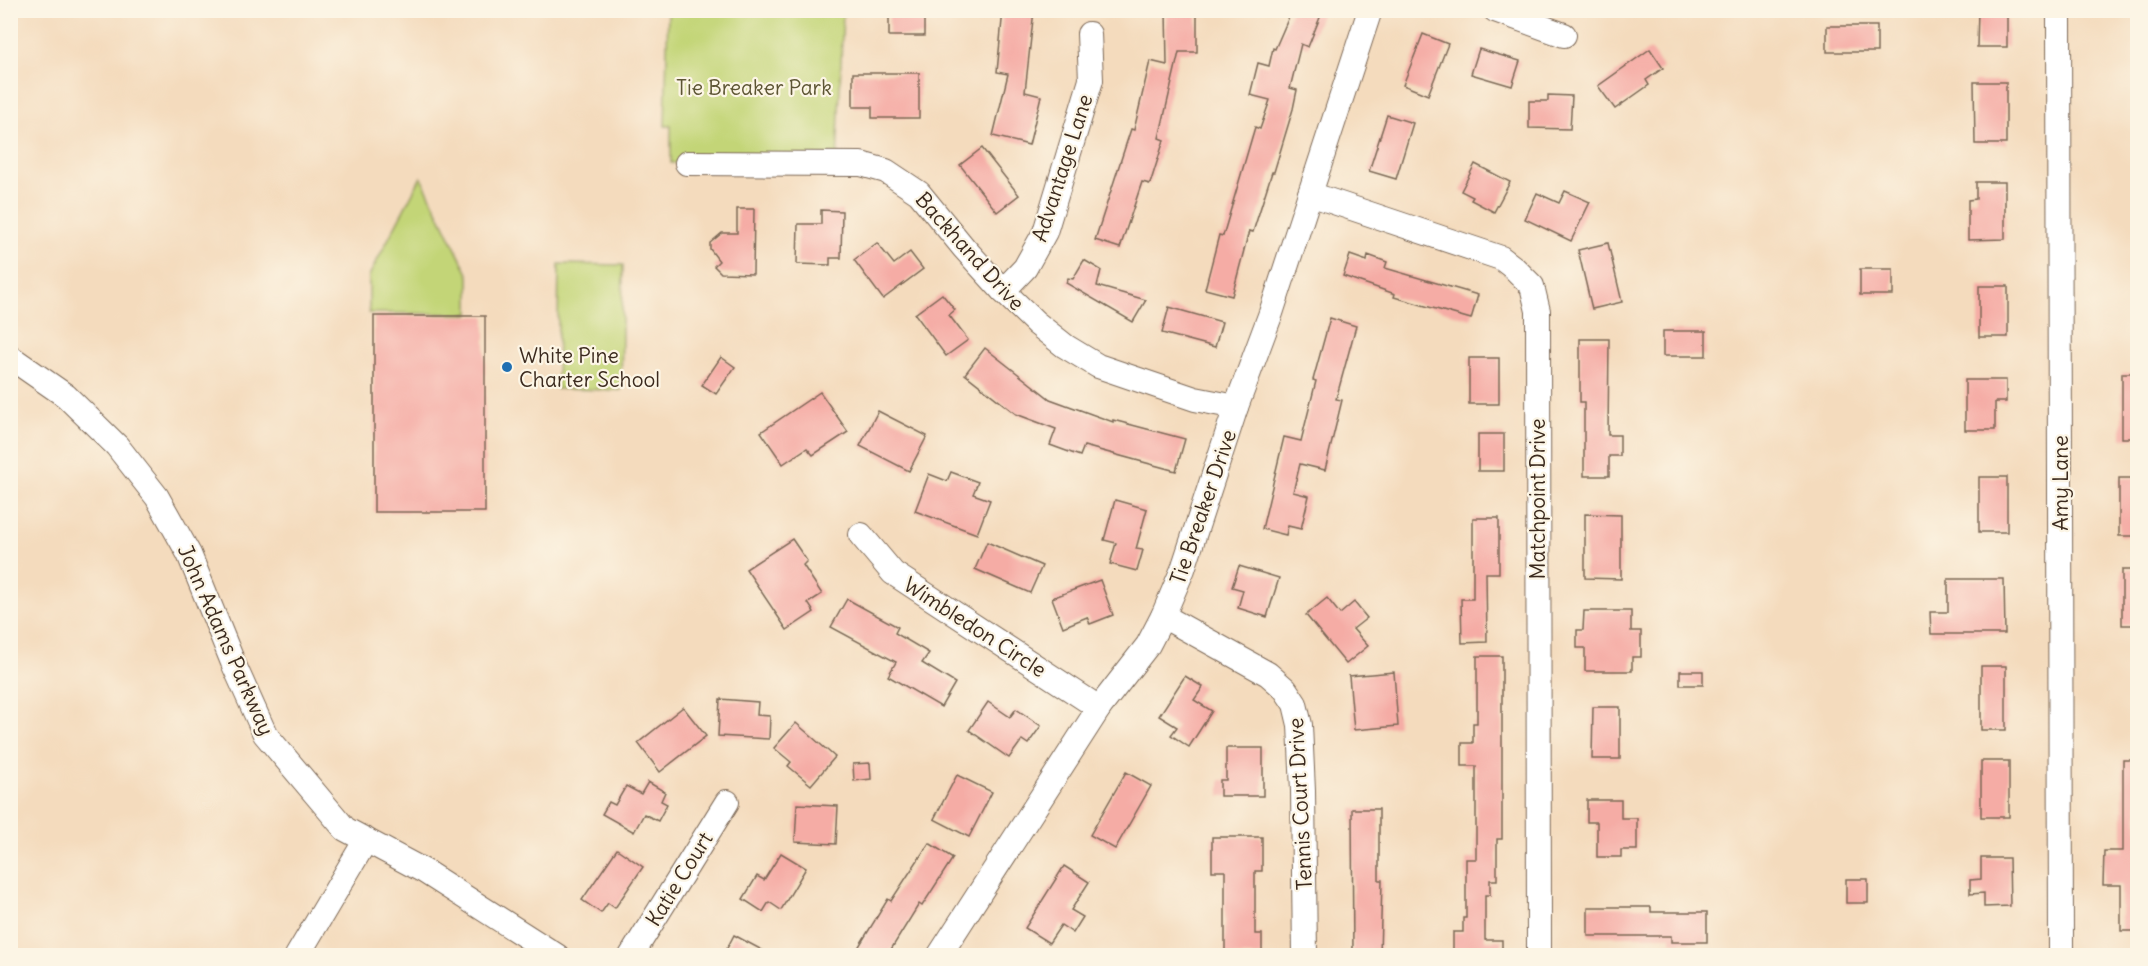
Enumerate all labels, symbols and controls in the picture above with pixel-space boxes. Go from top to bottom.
park label: Tie Breaker Park [676,74,832,101]
street label: Advantage Lane [1025,91,1099,245]
street label: Backhand Drive [910,186,1030,316]
place label: White Pine Charter School [519,342,660,393]
marker: White Pine Charter School [500,360,514,374]
street label: Matchpoint Drive [1524,419,1551,579]
street label: Tie Breaker Drive [1164,426,1242,588]
street label: Amy Lane [2047,435,2074,531]
street label: John Adams Parkway [172,540,280,740]
street label: Wimbledon Circle [899,571,1051,683]
street label: Tennis Court Drive [1282,717,1318,891]
street label: Katie Court [639,827,719,931]

